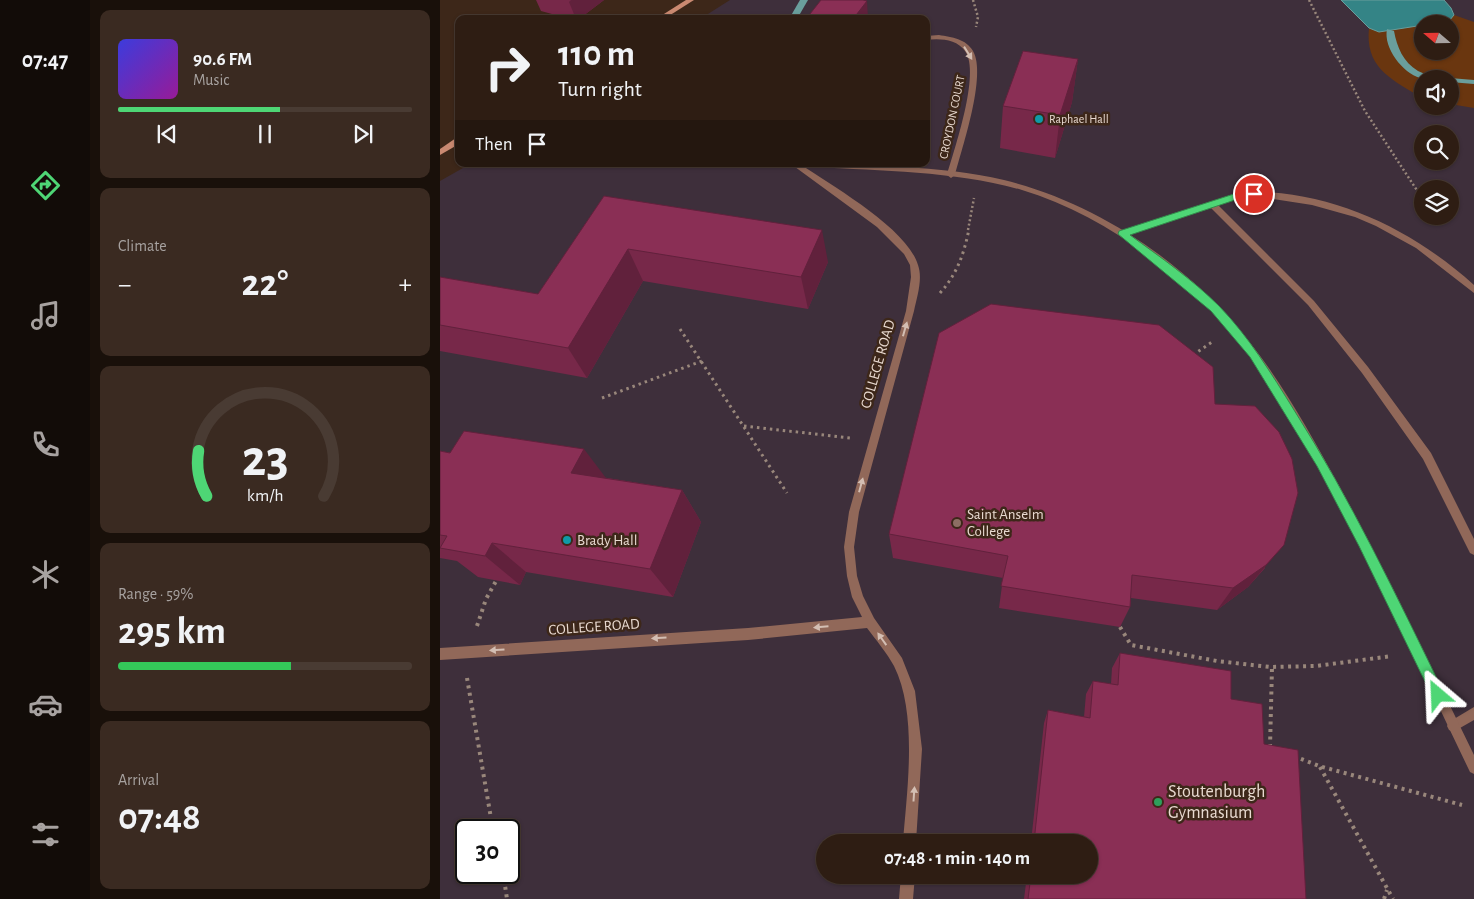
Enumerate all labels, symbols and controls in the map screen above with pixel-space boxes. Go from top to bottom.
north arrow [1414,15,1459,60]
map controls [1414,15,1459,225]
icon: right [475,35,540,100]
text: 110 m [558,37,635,72]
one-way arrow [964,46,973,60]
text: 07:47 [22,49,68,71]
text: 90.6 FM [193,50,252,69]
button: sound [1414,70,1459,115]
text: Music [193,72,229,88]
street label: CROYDON COURT [937,74,967,160]
text: Turn right [558,78,642,100]
marker: Raphael Hall [1033,113,1045,125]
place label: Raphael Hall [1049,113,1109,125]
icon: previous [153,120,181,148]
icon: pause [251,120,279,148]
icon: next [349,120,377,148]
button: search [1414,125,1459,170]
icon: arrive [523,130,551,158]
text: Then [475,135,513,154]
icon: directions [28,168,63,203]
pin [1233,173,1275,215]
icon: arrive [1240,180,1268,208]
button: layers [1414,180,1459,225]
text: Climate [118,238,167,254]
text: 22° [242,265,288,303]
text: − [118,271,131,299]
text: + [399,271,412,299]
icon: music [28,298,63,333]
street label: COLLEGE ROAD [858,318,898,410]
one-way arrow [901,321,909,337]
icon: phone [28,427,63,462]
text: 23 [242,433,288,485]
one-way arrow [857,478,865,493]
text: km/h [247,487,283,505]
place label: Saint Anselm College [967,507,1044,539]
marker: Saint Anselm College [951,517,963,529]
place label: Brady Hall [577,533,637,548]
marker: Brady Hall [561,534,573,546]
icon: climate [28,557,63,592]
text: Range · 59% [118,586,194,602]
text: 295 km [118,613,226,651]
street label: COLLEGE ROAD [548,616,640,638]
one-way arrow [813,623,829,631]
one-way arrow [877,632,887,646]
one-way arrow [651,635,667,643]
one-way arrow [489,646,505,654]
position arrow [1411,668,1463,720]
icon: car [28,687,63,722]
text: Arrival [118,772,159,788]
place label: Stoutenburgh Gymnasium [1168,783,1265,822]
one-way arrow [910,786,918,802]
marker: Stoutenburgh Gymnasium [1152,796,1164,808]
text: 07:48 [118,799,201,837]
icon: filters [28,817,63,852]
speed limit sign: 30 [455,819,520,884]
text: 07:48 · 1 min · 140 m [884,849,1030,868]

